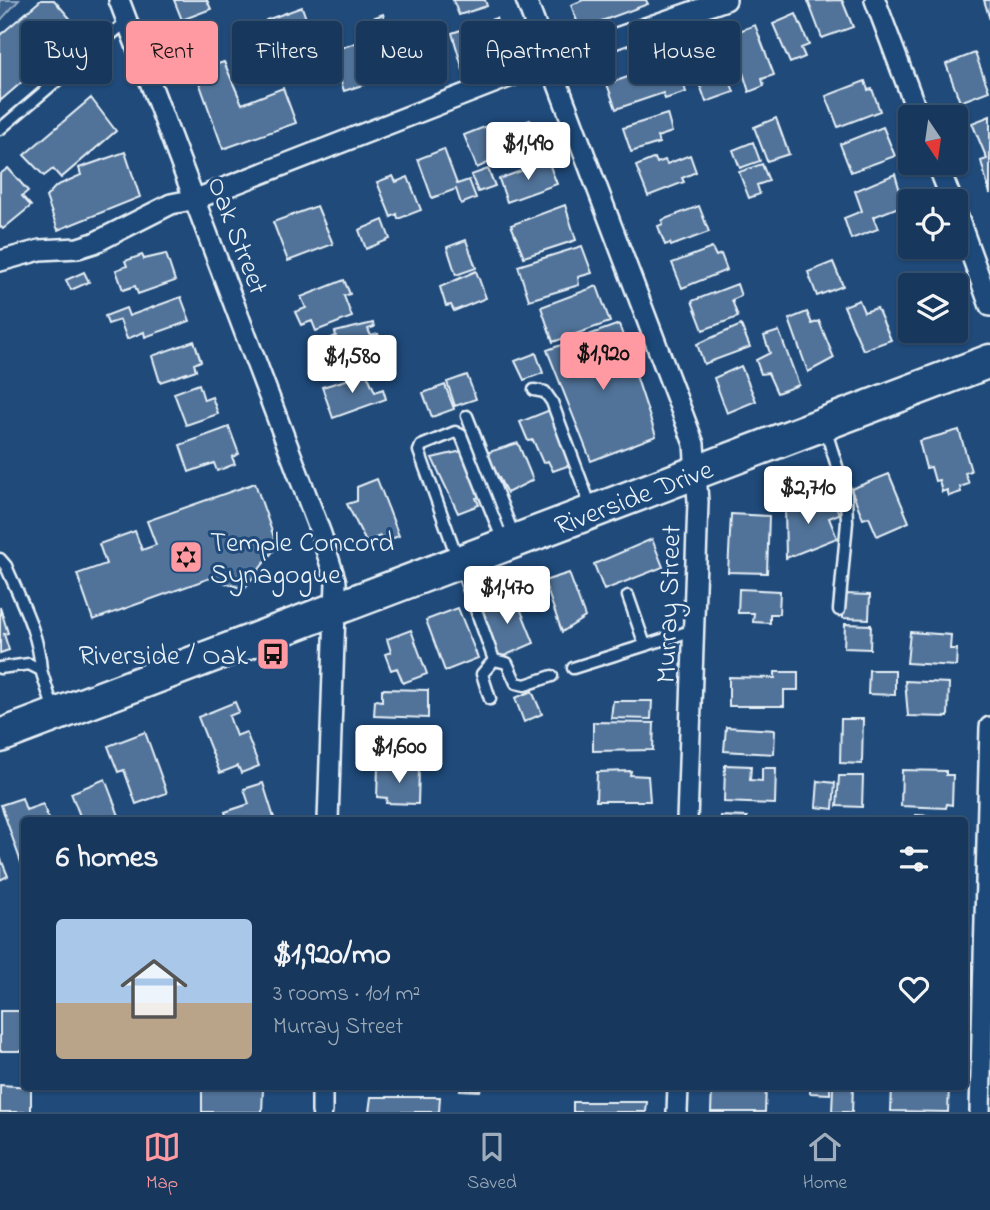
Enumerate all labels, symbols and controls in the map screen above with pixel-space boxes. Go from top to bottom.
chip: Buy [21,21,112,84]
chip: Rent [126,21,218,84]
chip: Filters [232,21,342,84]
chip: New [356,21,447,84]
chip: Apartment [461,21,615,84]
chip: House [629,21,740,84]
north arrow [898,105,968,175]
map controls [898,105,968,343]
pin: $1,490 [471,122,585,182]
text: $1,490 [502,128,554,161]
street label: Oak Street [194,171,277,301]
button: locate [898,189,968,259]
button: layers [898,273,968,343]
pin: $1,920 [546,332,660,392]
pin: $1,580 [295,336,409,395]
text: $1,920 [576,338,630,371]
text: $1,580 [324,341,380,374]
street label: Riverside Drive [549,451,720,548]
pin: $2,710 [751,466,865,526]
text: $2,710 [780,472,836,505]
place label: Temple Concord Synagogue [210,524,394,597]
street label: Murray Street [647,524,694,684]
synagogue icon: Temple Concord Synagogue [167,538,205,576]
pin: $1,470 [450,566,564,626]
text: $1,470 [480,572,534,605]
bus stop icon: Riverside / Oak [254,635,292,673]
place label: Riverside / Oak [79,637,249,678]
pin: $1,600 [342,726,456,785]
text: $1,600 [371,731,427,764]
text: 6 homes [56,837,159,881]
icon: filters [895,840,933,878]
text: $1,920/mo [273,934,391,978]
icon: home [112,947,196,1031]
icon: heart [895,970,933,1008]
text: 3 rooms · 101 m² [273,978,420,1011]
text: Murray Street [273,1011,403,1044]
tab: Map [143,1128,181,1197]
tab: Saved [467,1128,517,1197]
tab: Home [803,1128,847,1197]

